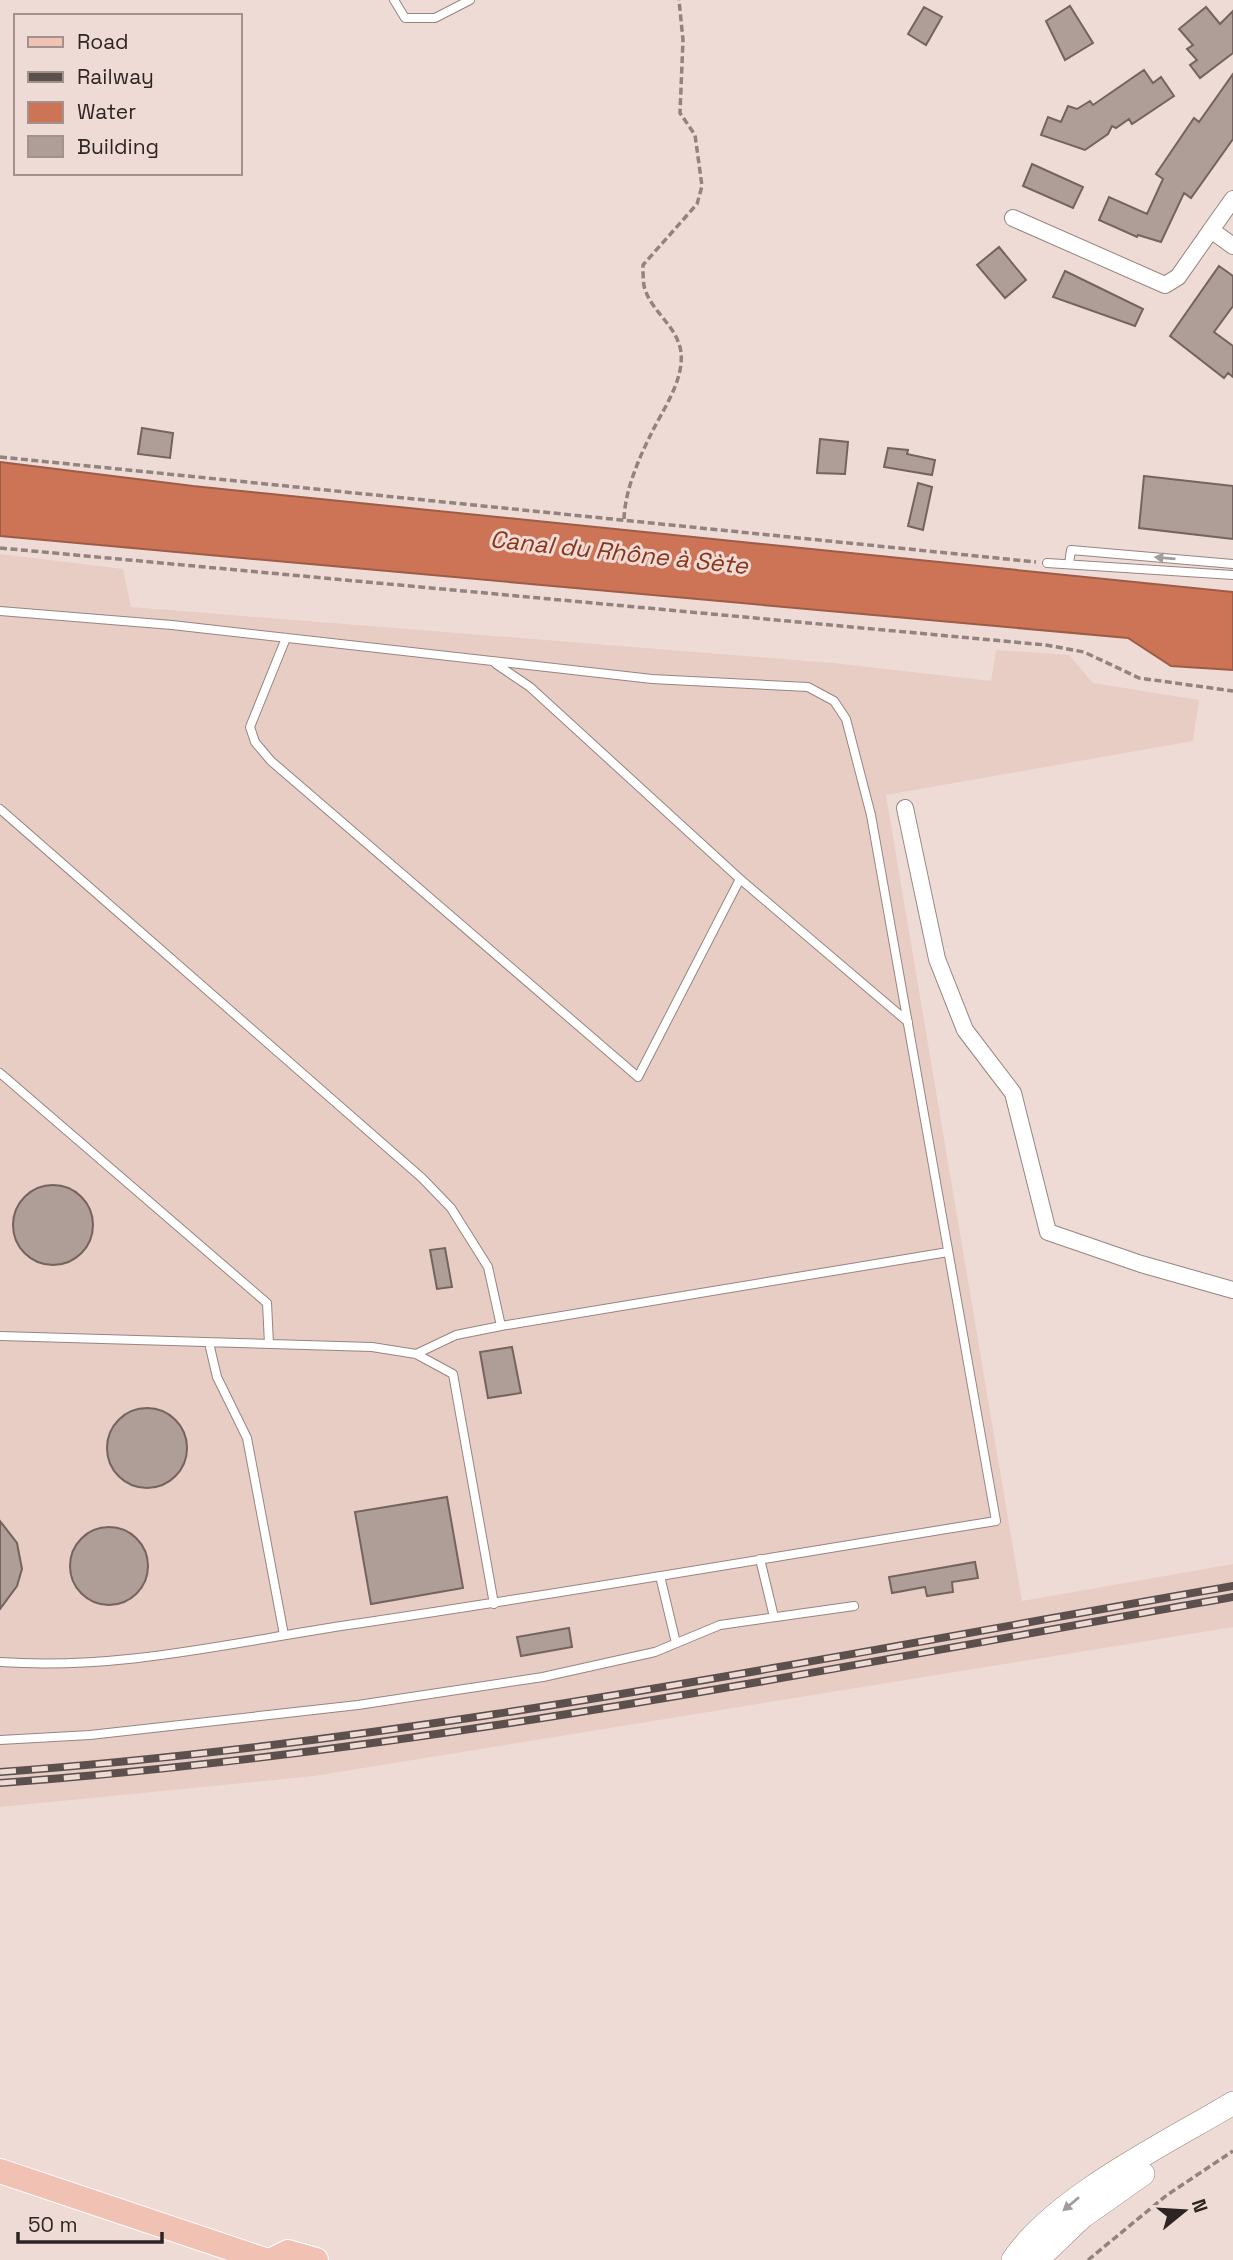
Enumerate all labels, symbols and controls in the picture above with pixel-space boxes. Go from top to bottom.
legend [14,14,242,175]
text: Road [77,28,129,55]
text: Railway [77,63,154,90]
text: Water [77,98,136,125]
text: Building [77,133,159,160]
water label: Canal du Rhône à Sète [489,523,750,581]
one-way arrow [1154,552,1176,563]
north arrow [1149,2176,1219,2246]
one-way arrow [1062,2196,1080,2212]
text: N [1186,2196,1214,2216]
scale bar [18,2200,161,2244]
text: 50 m [28,2211,78,2238]

